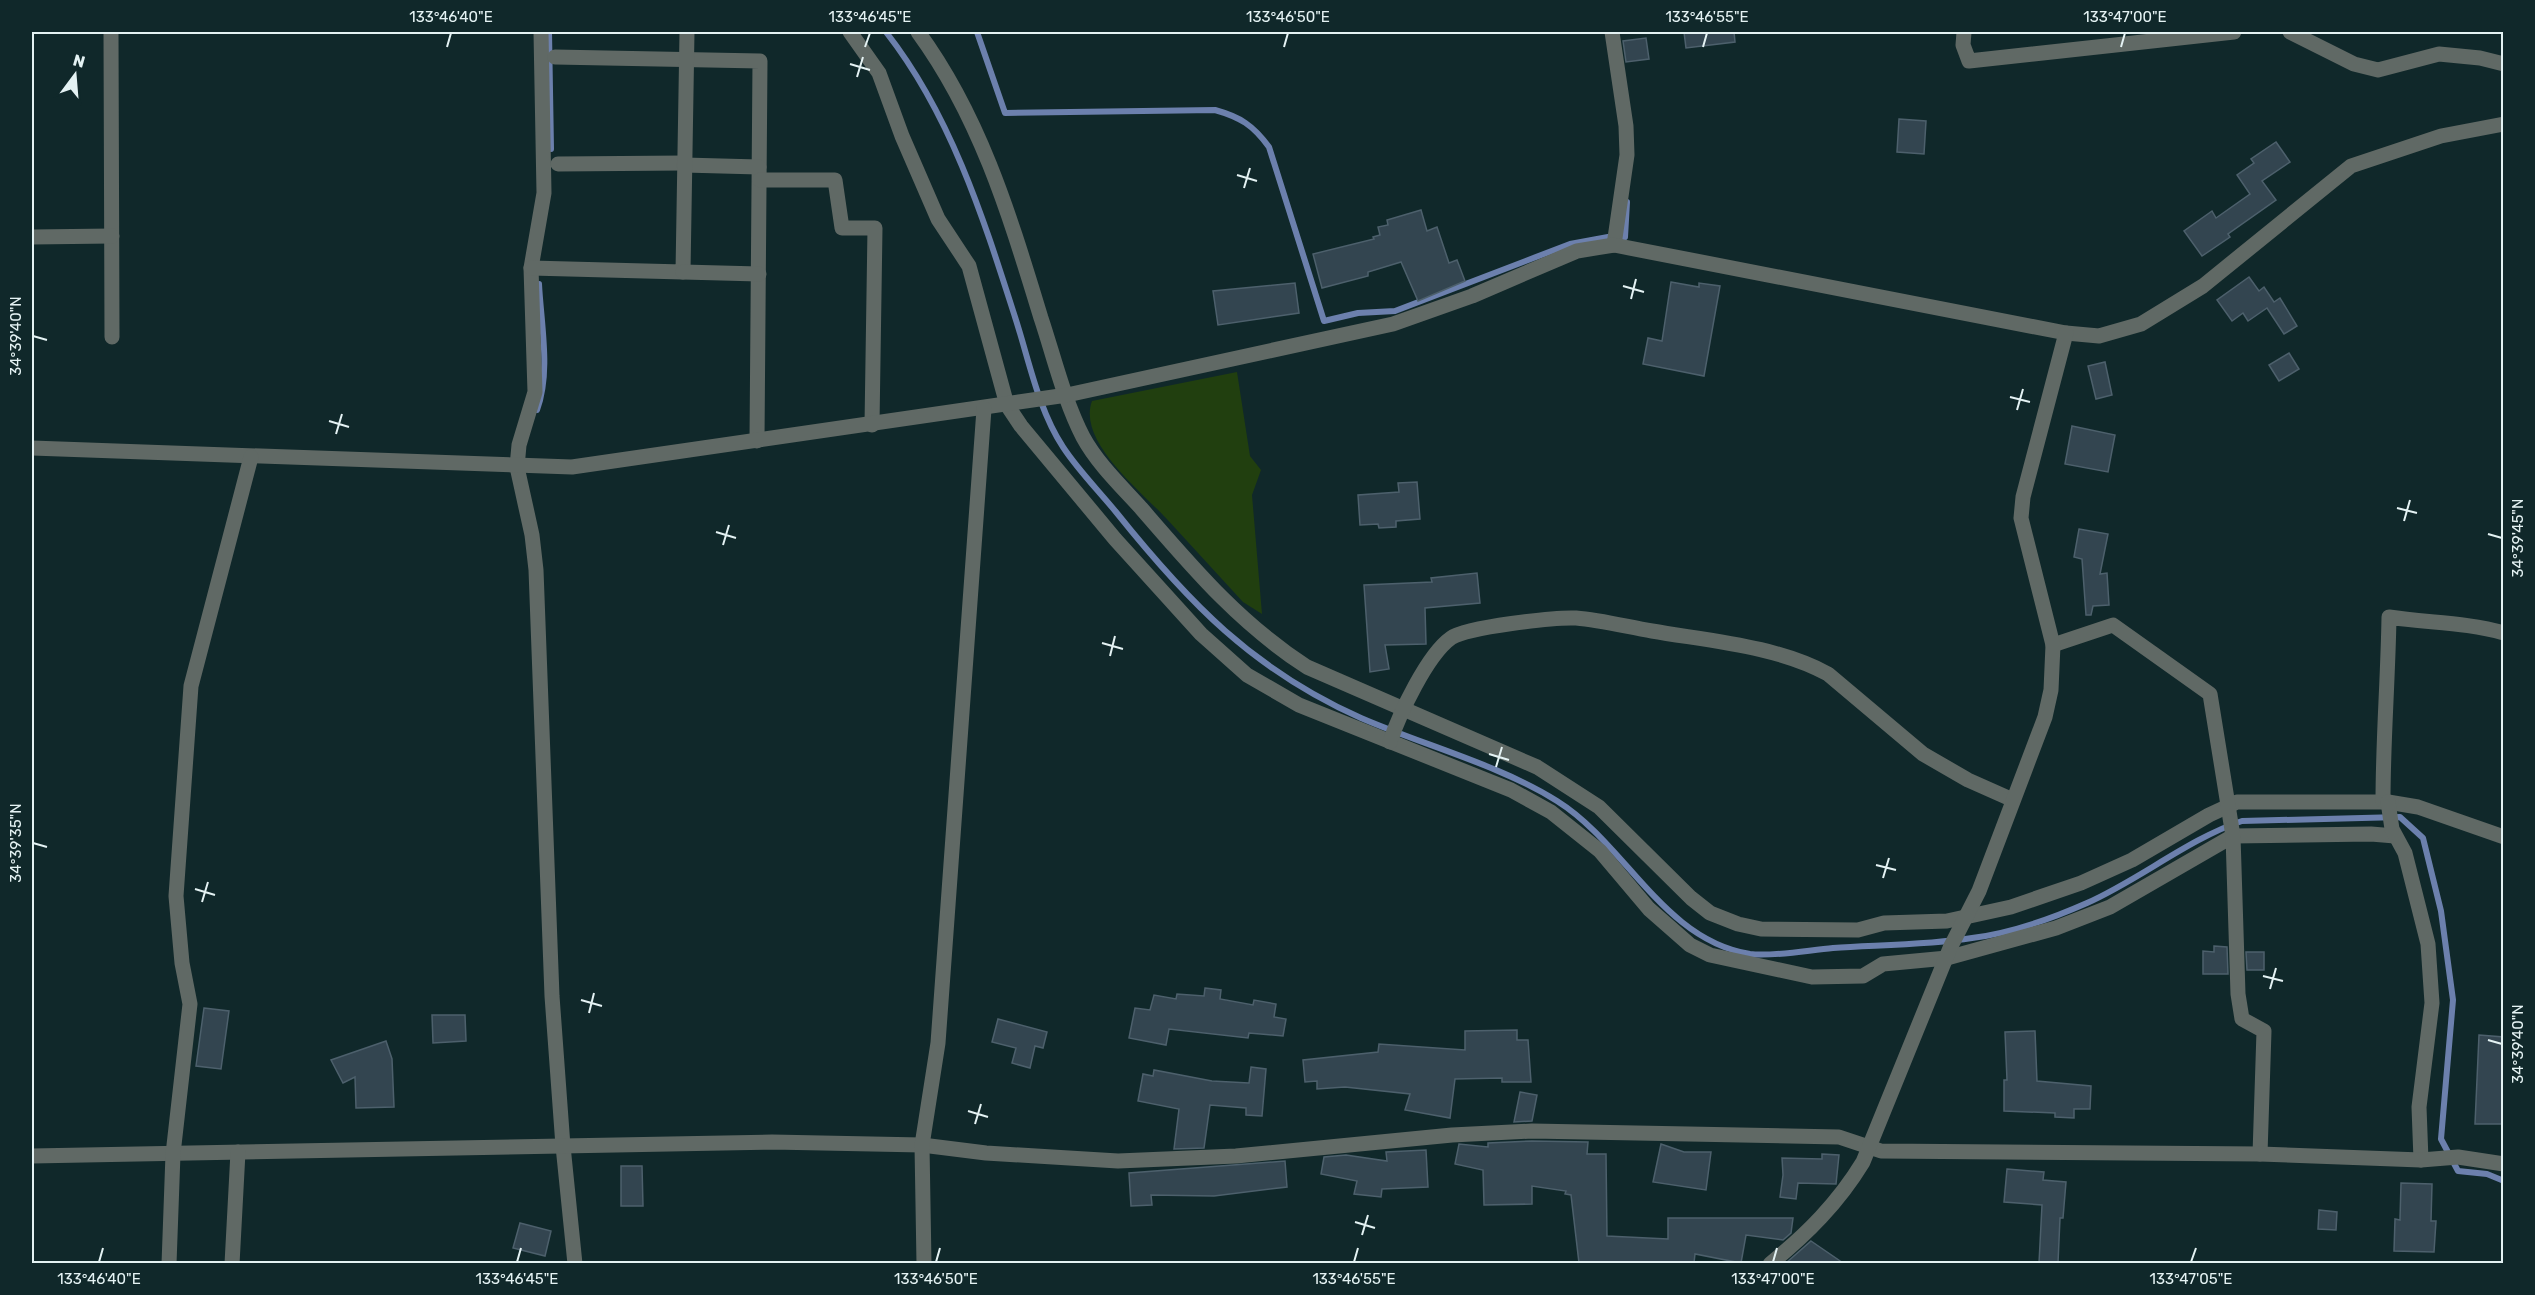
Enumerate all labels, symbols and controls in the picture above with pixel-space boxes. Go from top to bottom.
text: 133°46'40"E [409,8,493,26]
text: 133°46'45"E [829,8,911,26]
text: 133°46'50"E [1246,8,1330,26]
text: 133°46'55"E [1665,8,1749,26]
text: 133°47'00"E [2083,8,2167,26]
north arrow [45,45,105,105]
text: N [71,50,87,72]
text: 34°39'40"N [7,296,25,376]
text: 34°39'45"N [2509,499,2527,577]
text: 34°39'35"N [7,803,25,883]
text: 34°39'40"N [2509,1004,2527,1084]
text: 133°46'40"E [57,1270,141,1288]
text: 133°46'45"E [476,1270,558,1288]
text: 133°46'50"E [894,1270,978,1288]
text: 133°46'55"E [1312,1270,1396,1288]
text: 133°47'00"E [1731,1270,1815,1288]
text: 133°47'05"E [2150,1270,2232,1288]

